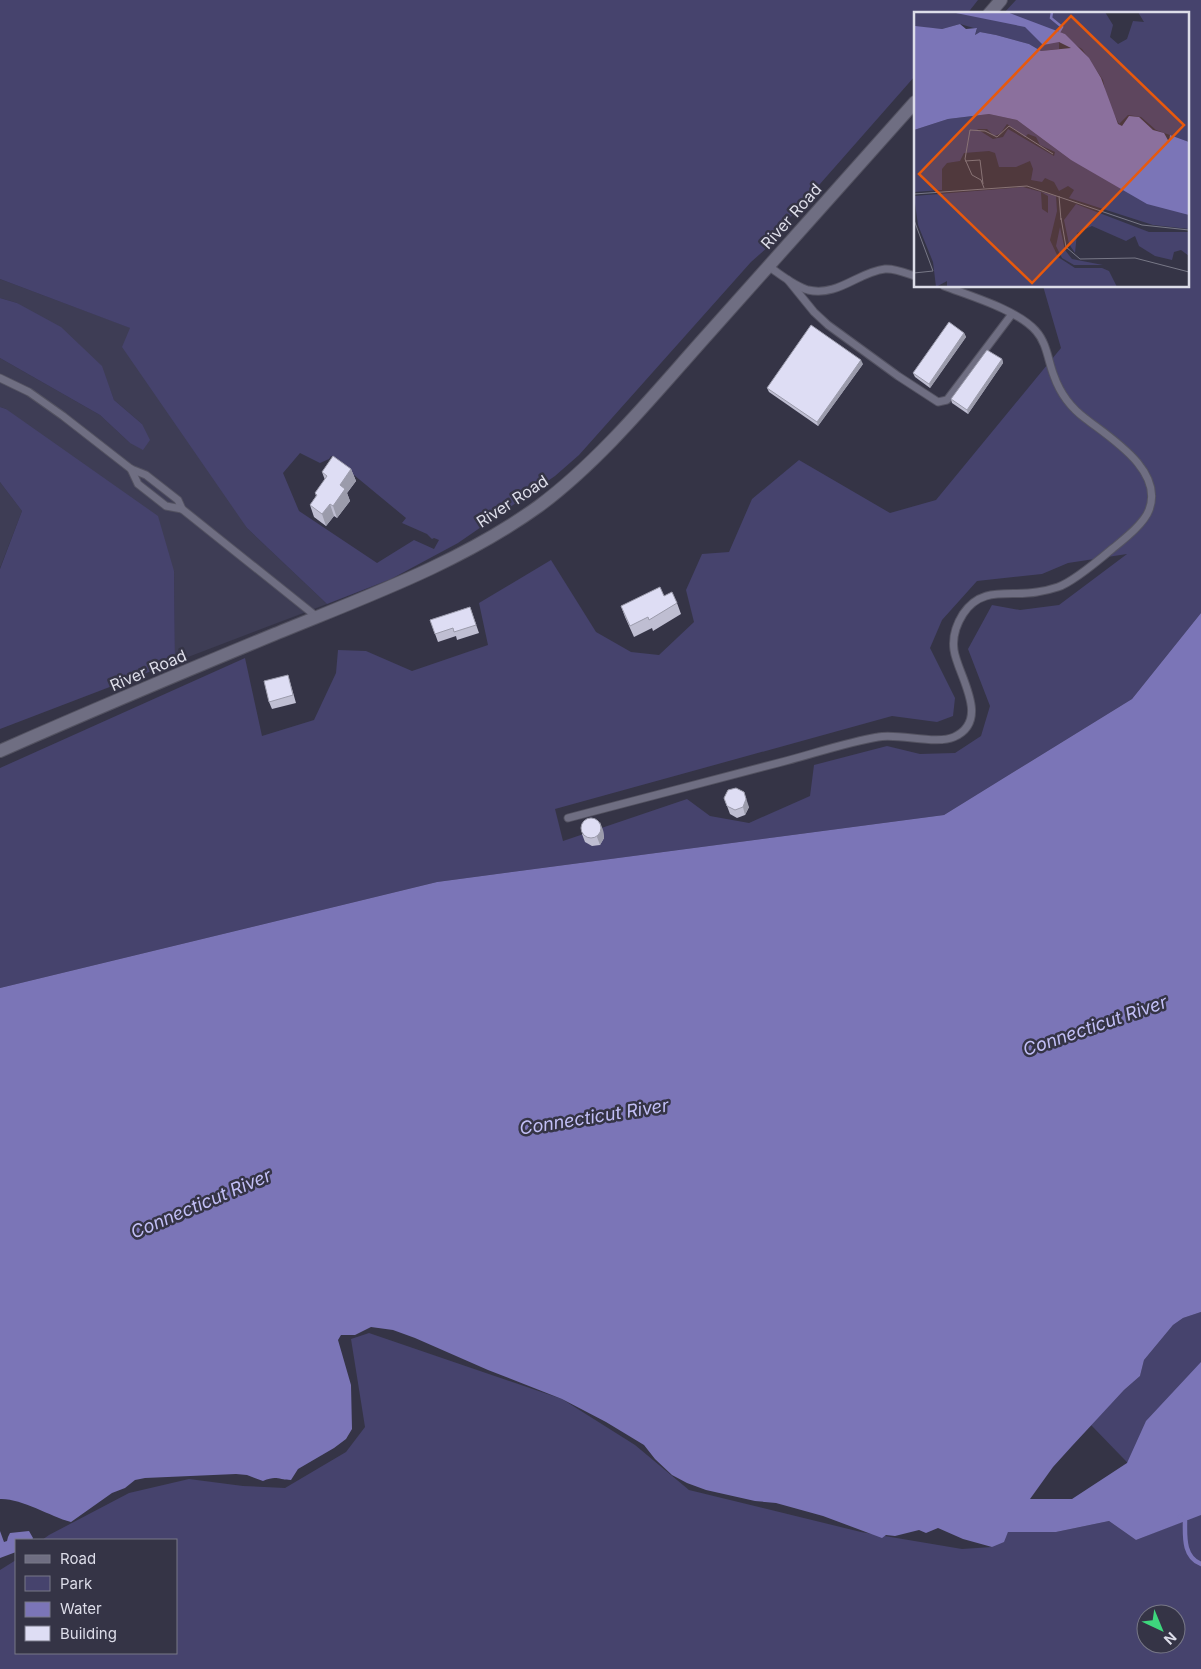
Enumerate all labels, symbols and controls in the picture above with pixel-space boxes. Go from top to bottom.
inset map [914,12,1188,288]
street label: River Road [756,179,826,253]
street label: River Road [472,470,552,532]
street label: River Road [107,645,189,695]
water label: Connecticut River [1020,991,1171,1060]
water label: Connecticut River [518,1094,671,1139]
water label: Connecticut River [127,1164,275,1243]
legend [15,1539,178,1654]
text: Road [60,1549,96,1568]
text: Park [60,1574,93,1593]
text: Water [60,1599,102,1618]
north arrow [1136,1604,1186,1654]
text: Building [60,1624,117,1643]
text: N [1161,1629,1180,1649]

